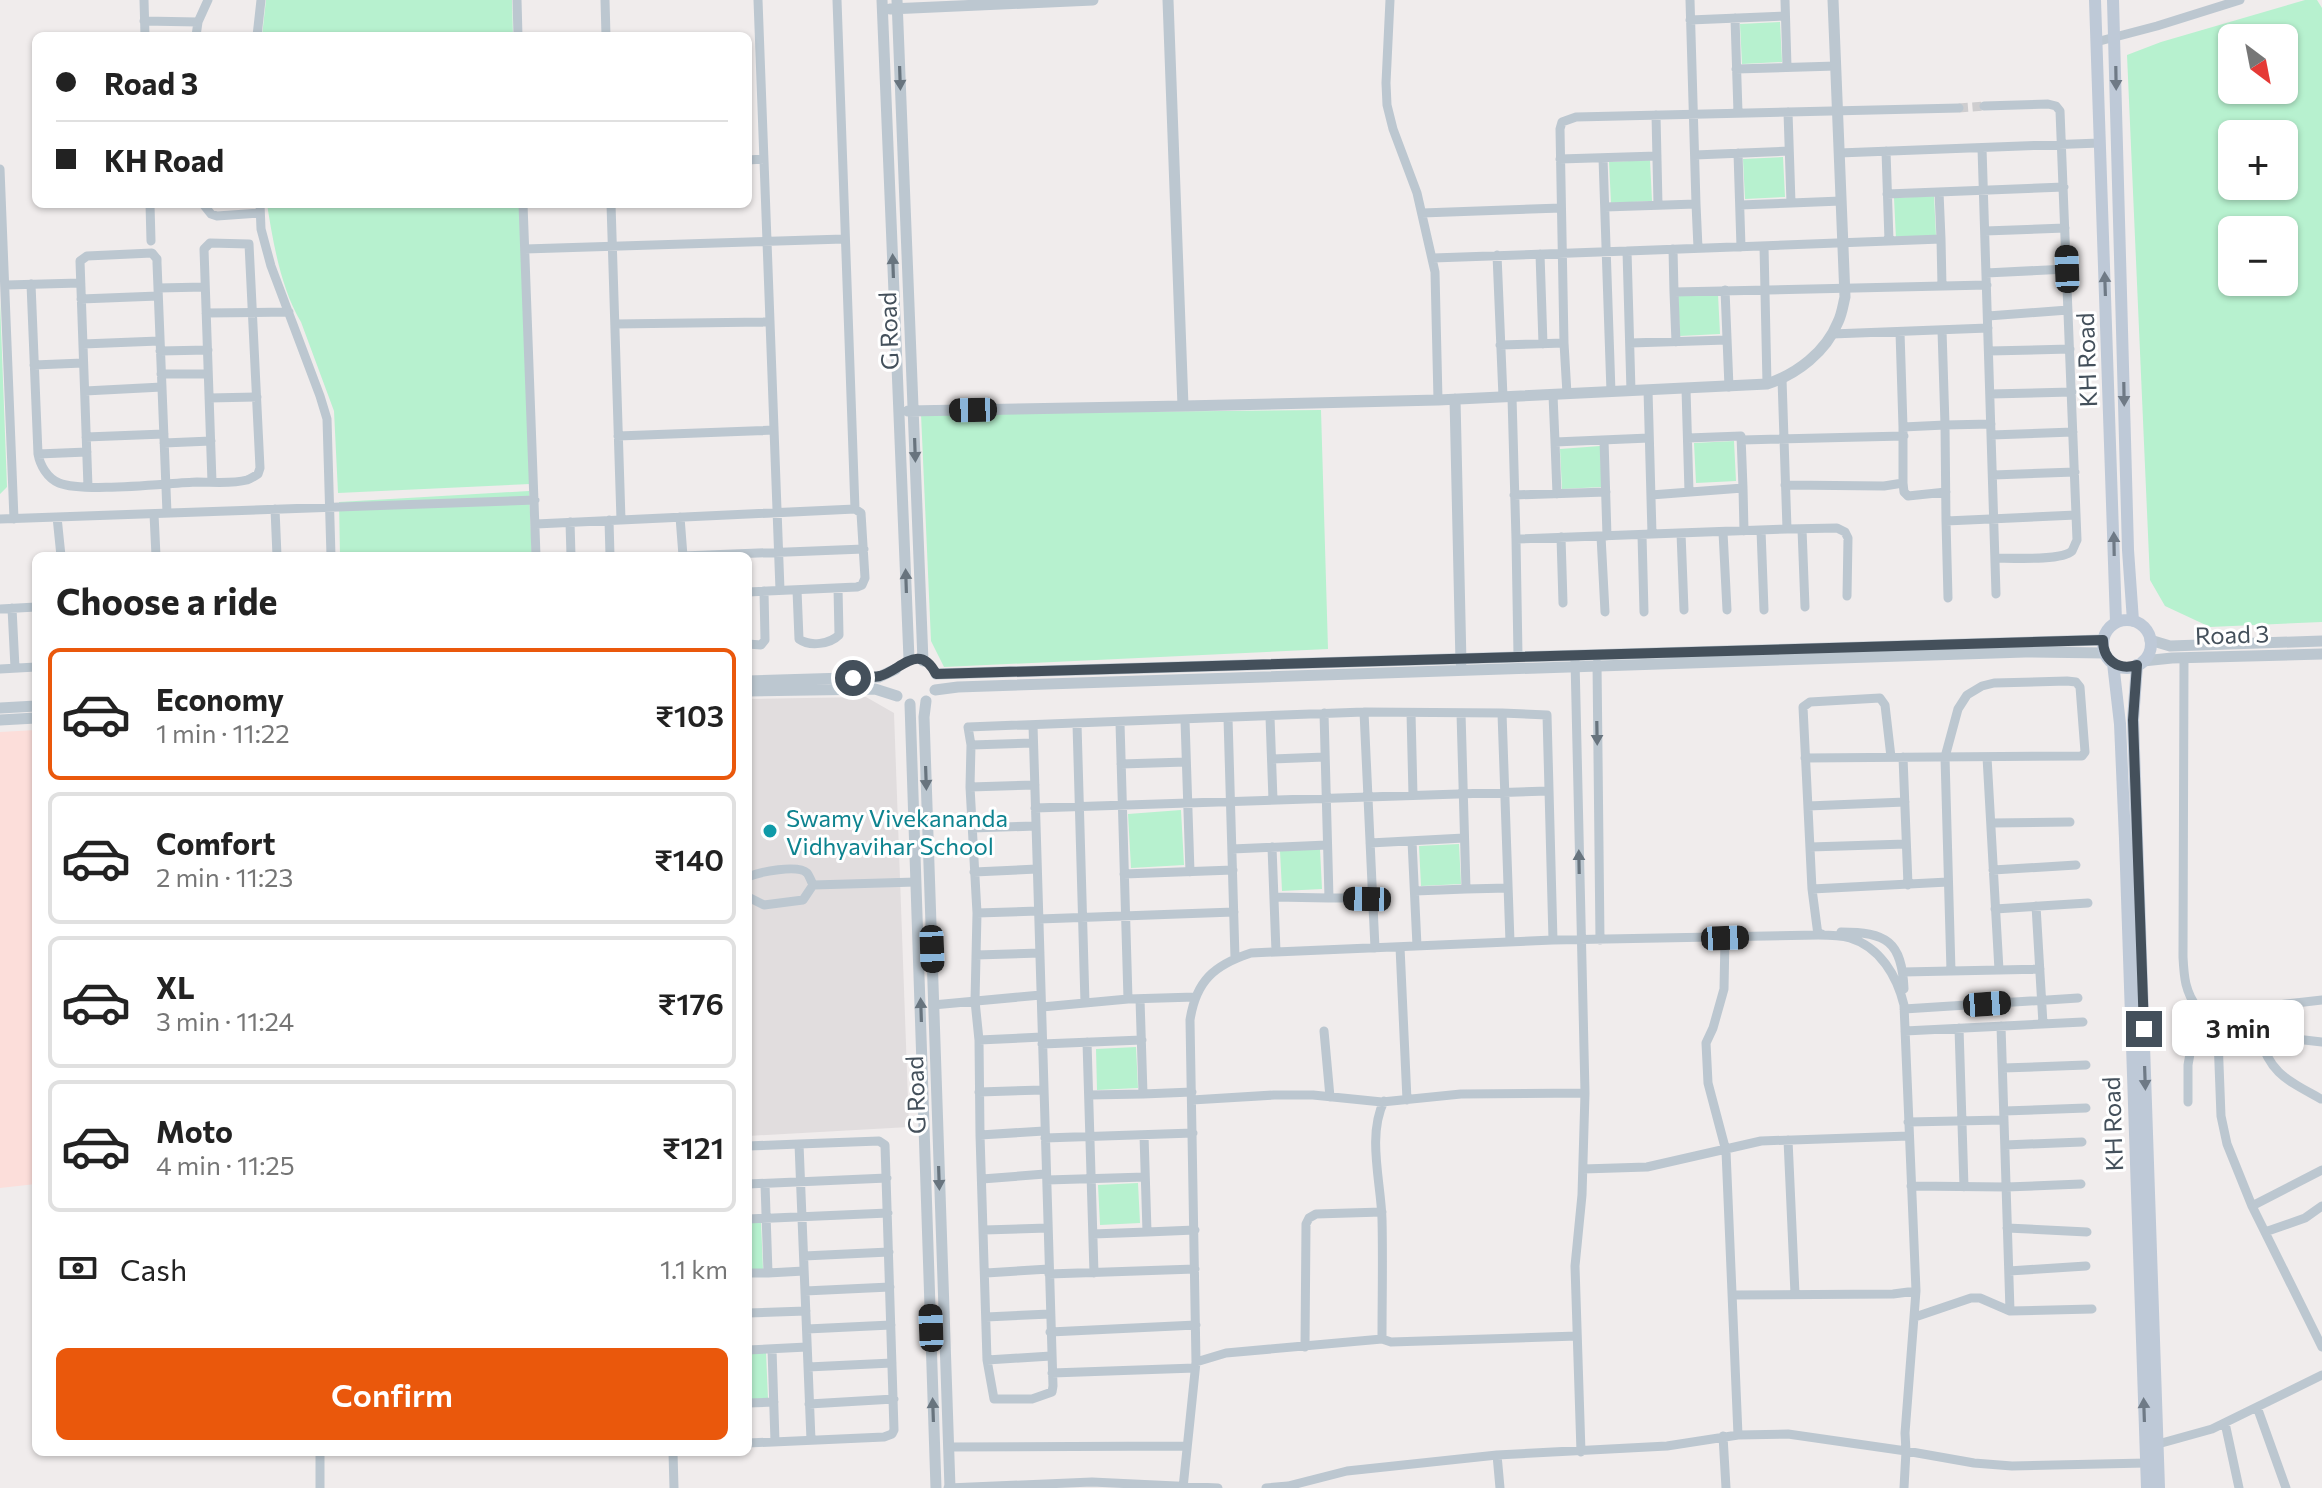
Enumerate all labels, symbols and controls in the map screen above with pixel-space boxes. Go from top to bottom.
north arrow [2218,24,2298,104]
map controls [2218,24,2298,296]
text: Road 3 [104,64,198,101]
one-way arrow [894,66,907,91]
one-way arrow [2110,66,2122,91]
button: + [2218,120,2298,200]
text: KH Road [104,141,224,178]
button: − [2218,216,2298,296]
car [2054,245,2080,293]
one-way arrow [886,253,899,278]
one-way arrow [2098,271,2111,296]
street label: G Road [872,291,904,371]
street label: KH Road [2070,312,2102,408]
one-way arrow [2118,382,2131,407]
car [949,398,997,422]
one-way arrow [908,438,921,463]
one-way arrow [2107,531,2120,556]
one-way arrow [899,568,912,593]
text: Choose a ride [56,578,277,622]
street label: Road 3 [2194,618,2270,650]
route start [835,660,871,696]
icon: car [60,678,132,750]
text: Economy [156,680,284,717]
text: ₹103 [655,696,724,733]
text: 1 min · 11:22 [156,717,290,748]
one-way arrow [1591,721,1603,746]
one-way arrow [919,766,932,791]
place label: Swamy Vivekananda Vidhyavihar School [786,803,1008,860]
icon: car [60,822,132,894]
marker: Swamy Vivekananda Vidhyavihar School [761,822,779,840]
text: Comfort [156,824,275,861]
text: ₹140 [654,840,724,877]
one-way arrow [1573,849,1585,874]
text: 2 min · 11:23 [156,861,293,892]
car [1343,887,1391,911]
car [919,925,945,973]
car [1701,925,1749,951]
icon: car [60,966,132,1038]
text: XL [156,968,195,1005]
text: ₹176 [658,984,724,1021]
car [1962,990,2012,1018]
one-way arrow [914,997,927,1022]
callout: 3 min [2172,1001,2304,1057]
text: 3 min · 11:24 [156,1005,294,1036]
route end [2126,1011,2162,1047]
text: 3 min [2206,1012,2270,1043]
street label: G Road [899,1055,931,1135]
one-way arrow [2139,1066,2152,1091]
street label: KH Road [2096,1076,2128,1172]
icon: car [60,1110,132,1182]
text: Moto [156,1112,233,1149]
text: ₹121 [662,1128,724,1165]
text: 4 min · 11:25 [156,1149,295,1180]
one-way arrow [933,1166,946,1191]
icon: cash [56,1246,100,1290]
text: Cash [120,1250,187,1287]
text: 1.1 km [660,1253,728,1284]
car [918,1304,944,1352]
button: Confirm [56,1348,728,1440]
one-way arrow [927,1397,940,1422]
one-way arrow [2137,1397,2150,1422]

